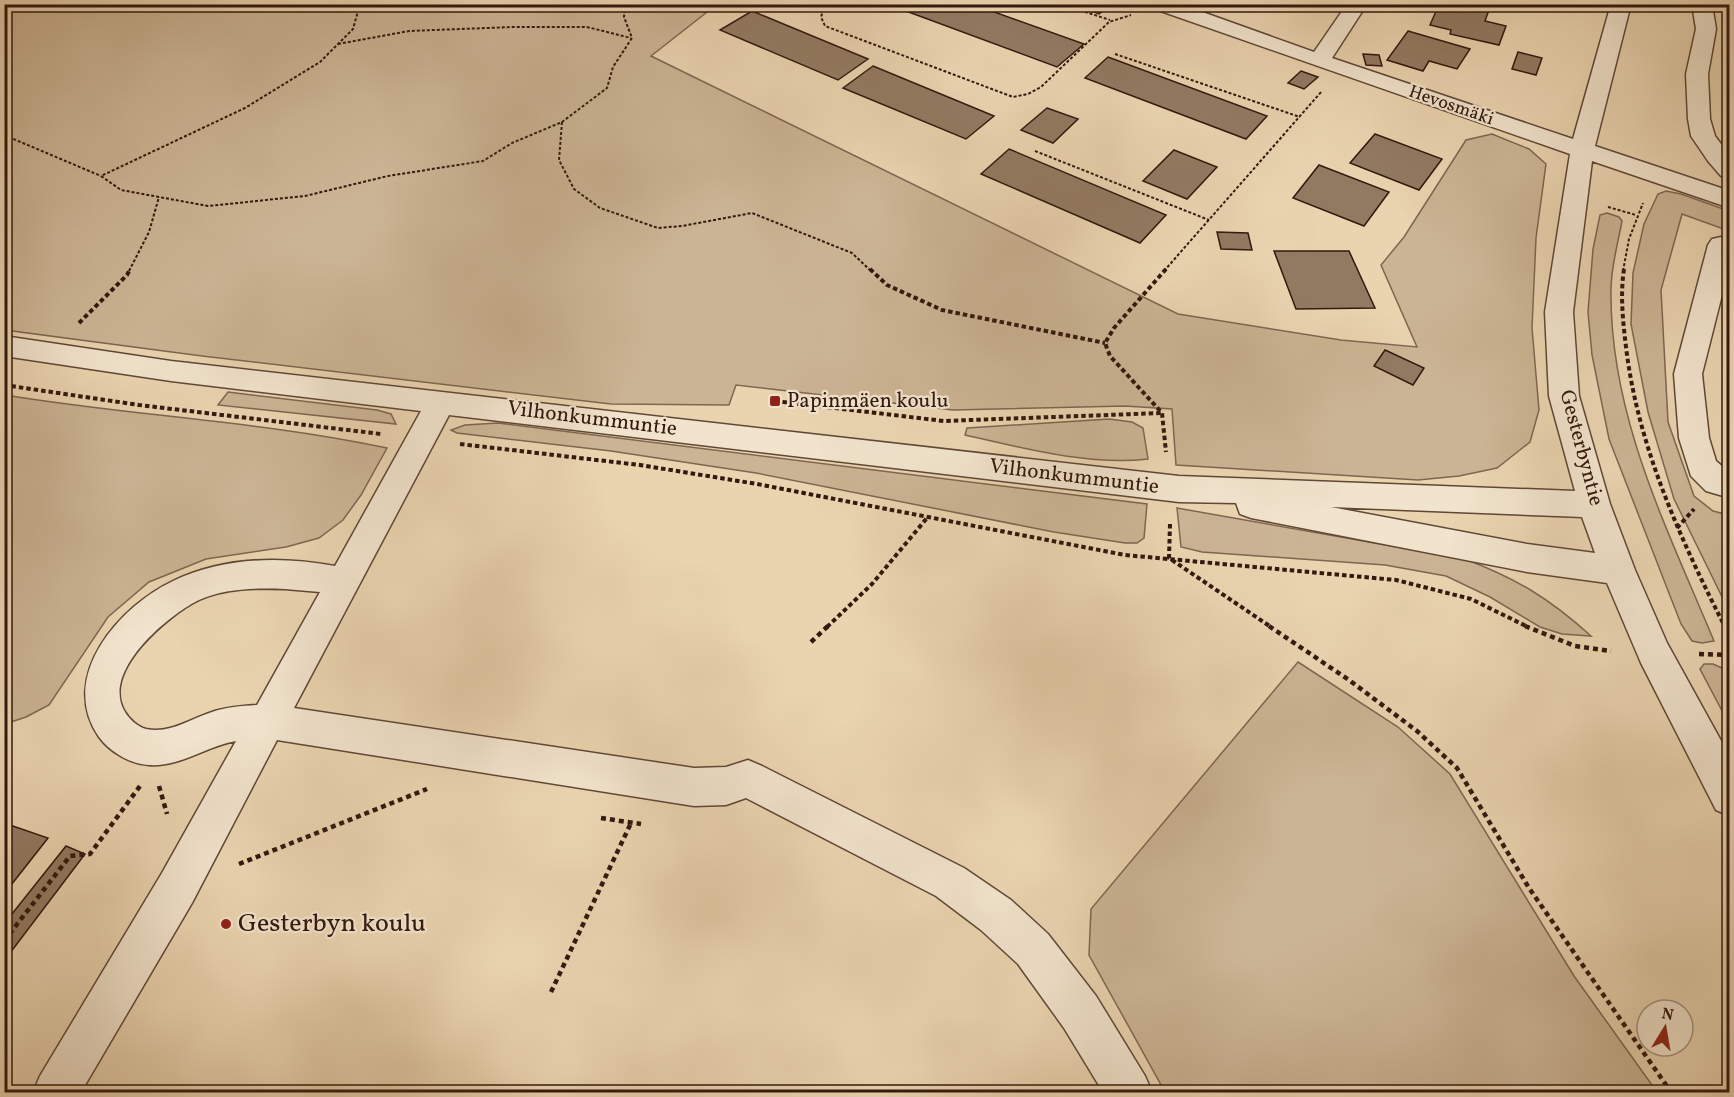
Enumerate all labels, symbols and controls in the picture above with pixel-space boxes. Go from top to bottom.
street label: Hevosmäki [1405,80,1497,132]
place label: Papinmäen koulu [787,387,949,416]
street label: Gesterbyntie [1552,387,1610,509]
street label: Vilhonkummuntie [506,394,679,444]
marker: Papinmäen koulu [768,394,782,408]
street label: Vilhonkummuntie [988,452,1161,502]
place label: Gesterbyn koulu [238,906,426,942]
marker: Gesterbyn koulu [219,917,233,931]
north arrow [1635,998,1695,1058]
text: N [1660,1003,1676,1027]

